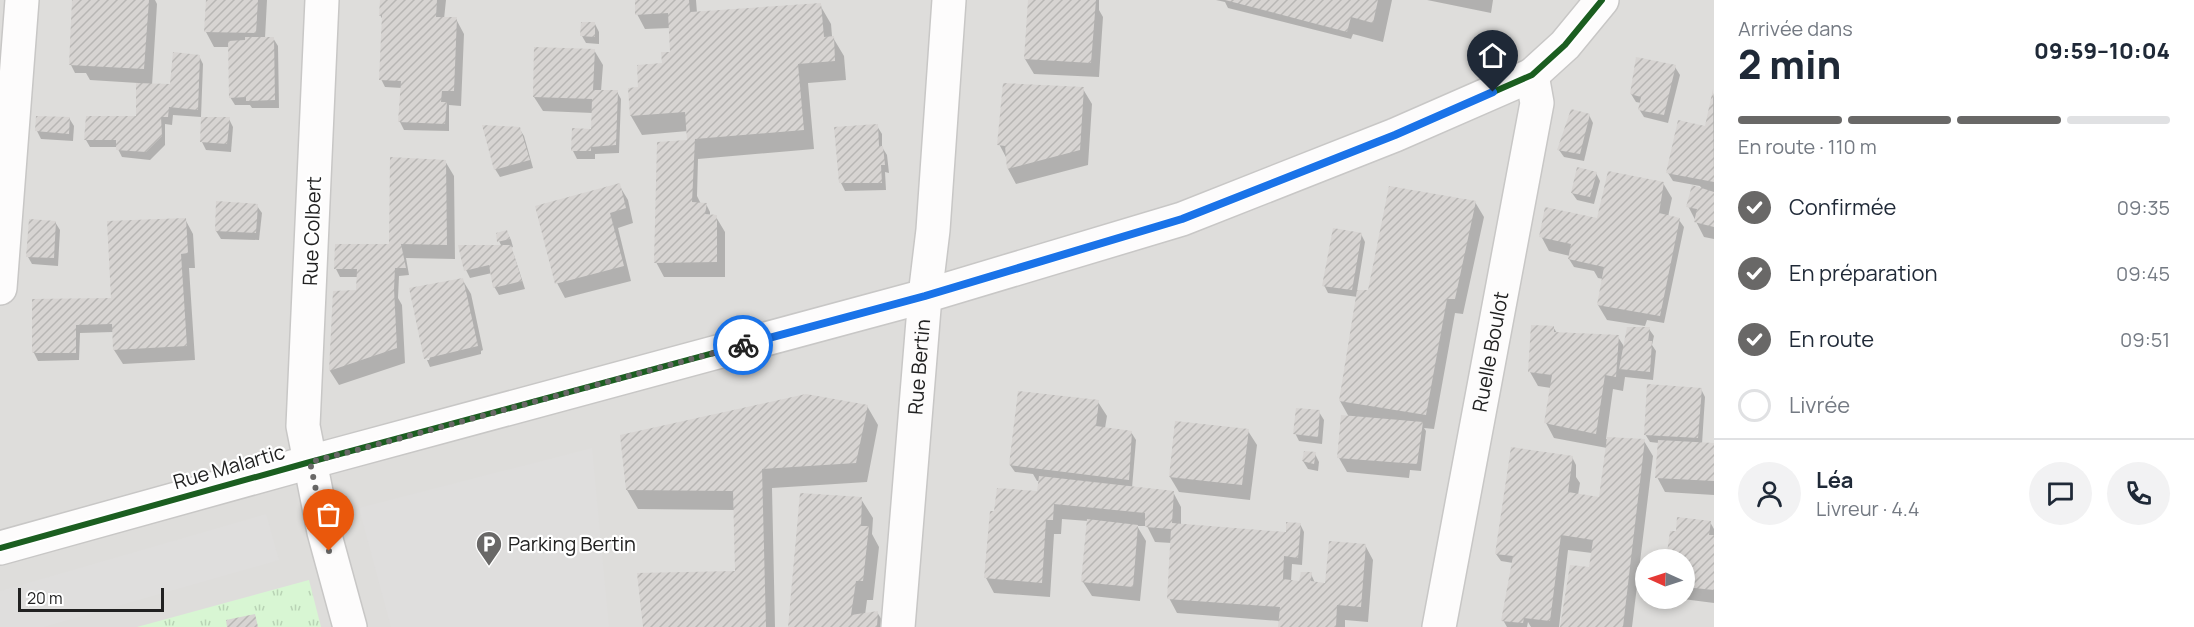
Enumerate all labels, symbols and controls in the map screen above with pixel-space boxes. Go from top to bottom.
text: Arrivée dans [1738,15,1853,42]
pin [1467,30,1518,92]
text: 09:59–10:04 [2034,36,2170,66]
text: 2 min [1738,37,1841,91]
icon: home [1476,39,1509,72]
text: En route · 110 m [1738,133,1877,160]
street label: Rue Colbert [296,176,327,286]
icon: check [1738,191,1771,224]
text: Confirmée [1789,192,1896,222]
text: 09:35 [2117,194,2170,221]
icon: check [1738,257,1771,290]
text: En préparation [1789,258,1937,288]
text: 09:45 [2116,260,2170,287]
street label: Ruelle Boulot [1466,289,1514,414]
courier [713,315,773,375]
street label: Rue Bertin [901,318,936,416]
icon: check [1738,323,1771,356]
text: En route [1789,324,1874,354]
text: 09:51 [2120,326,2170,353]
icon: bike [727,329,760,362]
text: Livrée [1789,390,1850,420]
street label: Rue Malartic [170,438,288,495]
button: person [1738,462,1801,525]
button: chat [2029,462,2092,525]
button: phone [2107,462,2170,525]
text: Léa [1816,465,1853,495]
pin [303,489,354,551]
text: Livreur · 4.4 [1816,495,1920,522]
icon: bag [312,498,345,531]
parking icon: Parking Bertin [474,529,504,567]
place label: Parking Bertin [508,530,636,557]
north arrow [1635,549,1695,609]
map controls [1635,549,1695,609]
scale bar [18,585,164,612]
text: 20 m [27,587,63,609]

